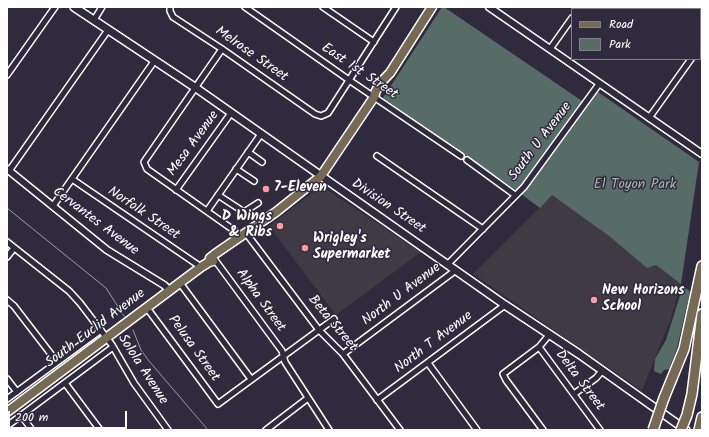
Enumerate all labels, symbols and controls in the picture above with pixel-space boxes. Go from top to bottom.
legend [571,8,701,60]
text: Road [609,15,633,34]
street label: Melrose Street [211,24,291,86]
text: Park [609,35,631,54]
street label: East 1st Street [318,40,400,104]
street label: South U Avenue [506,99,576,185]
street label: Mesa Avenue [165,108,223,180]
street label: Division Street [348,176,428,238]
park label: El Toyon Park [594,178,676,194]
place label: 7-Eleven [274,181,327,197]
street label: Cervantes Avenue [49,184,141,260]
street label: Norfolk Street [104,184,182,244]
marker: 7-Eleven [261,184,271,194]
place label: D Wings & Ribs [222,210,272,242]
marker: D Wings & Ribs [275,221,285,231]
place label: Wrigley's Supermarket [313,232,391,264]
marker: Wrigley's Supermarket [300,243,310,253]
street label: North U Avenue [359,260,445,330]
street label: Alpha Street [232,266,288,336]
place label: New Horizons School [602,284,685,316]
street label: South Euclid Avenue [43,286,149,372]
street label: Beta Street [304,292,360,356]
marker: New Horizons School [589,295,599,305]
street label: North T Avenue [392,308,476,378]
street label: Pelusa Street [163,313,223,385]
street label: Solola Avenue [113,332,171,408]
street label: Delta Street [551,347,607,415]
scale bar [10,403,129,429]
text: 200 m [15,408,48,427]

